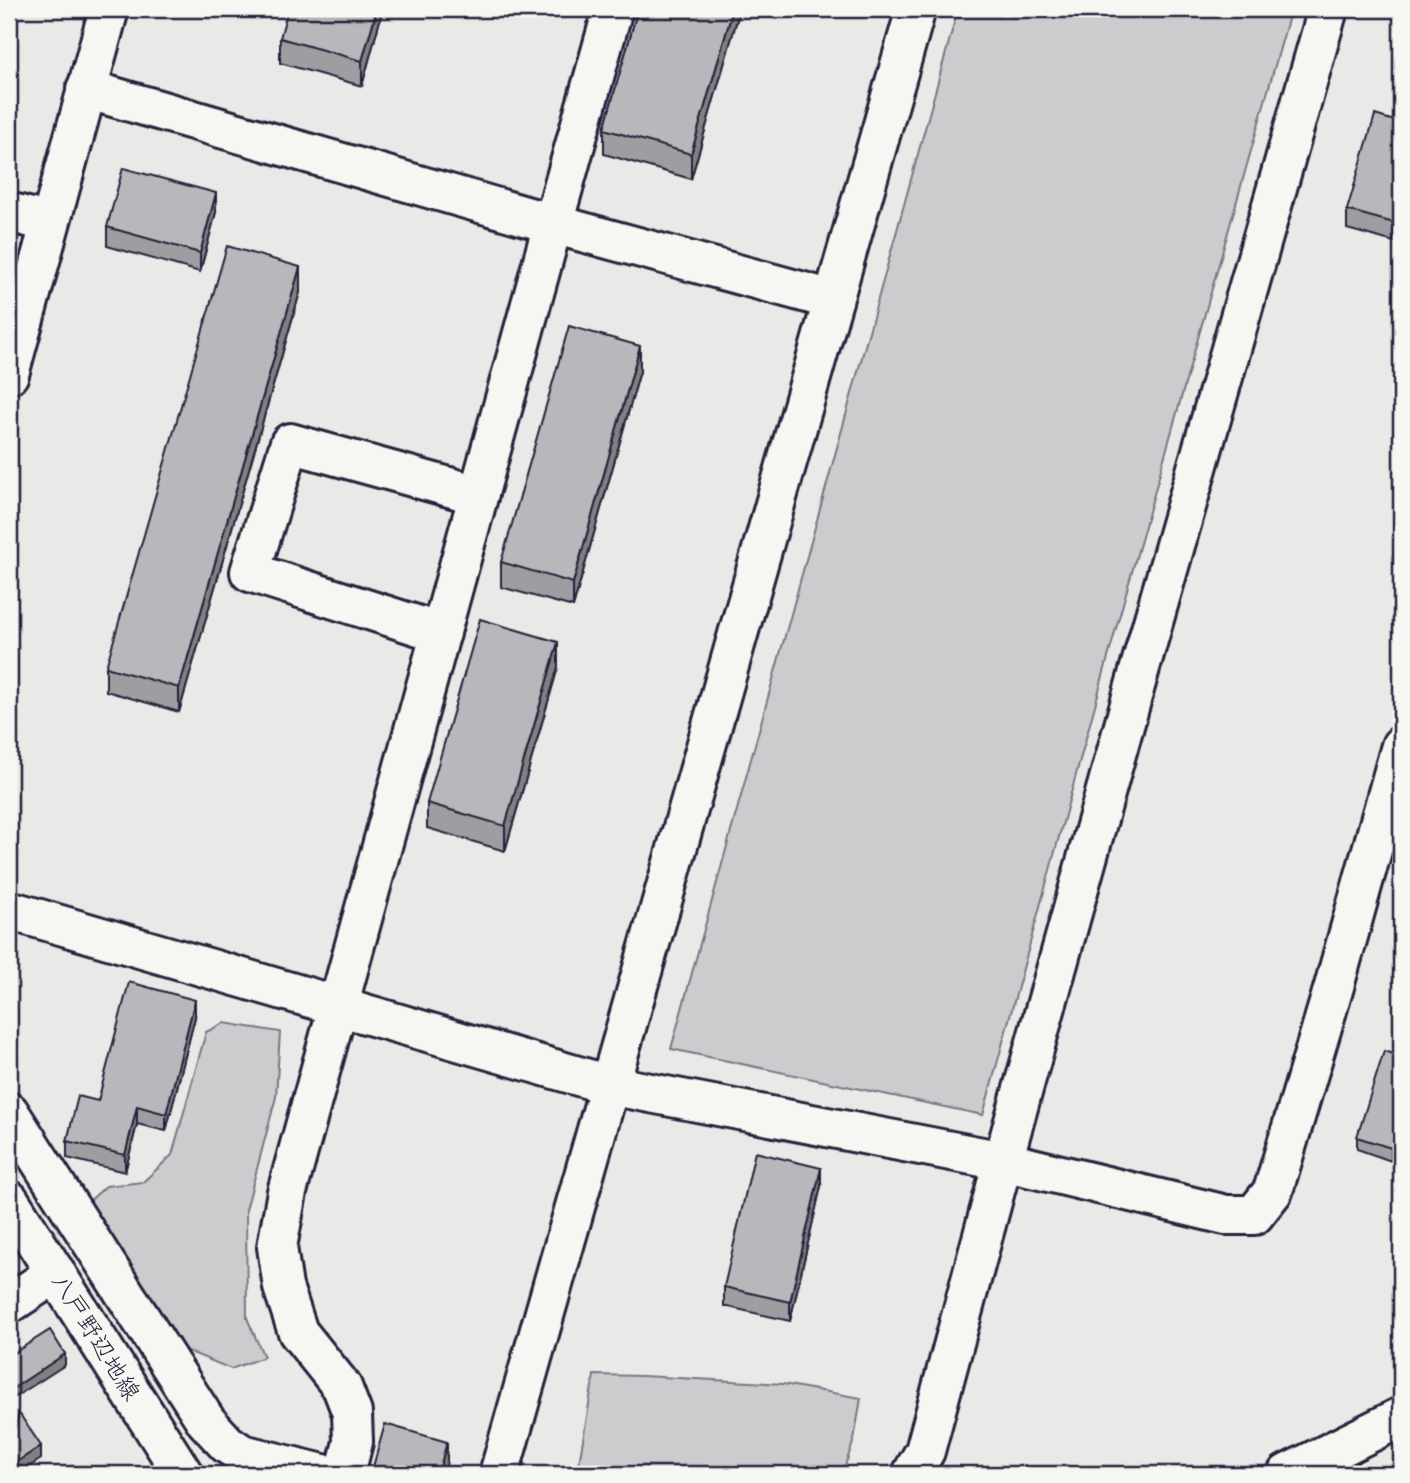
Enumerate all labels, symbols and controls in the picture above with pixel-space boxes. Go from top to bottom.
street label: 八戸野辺地線 [44,1267,148,1407]

